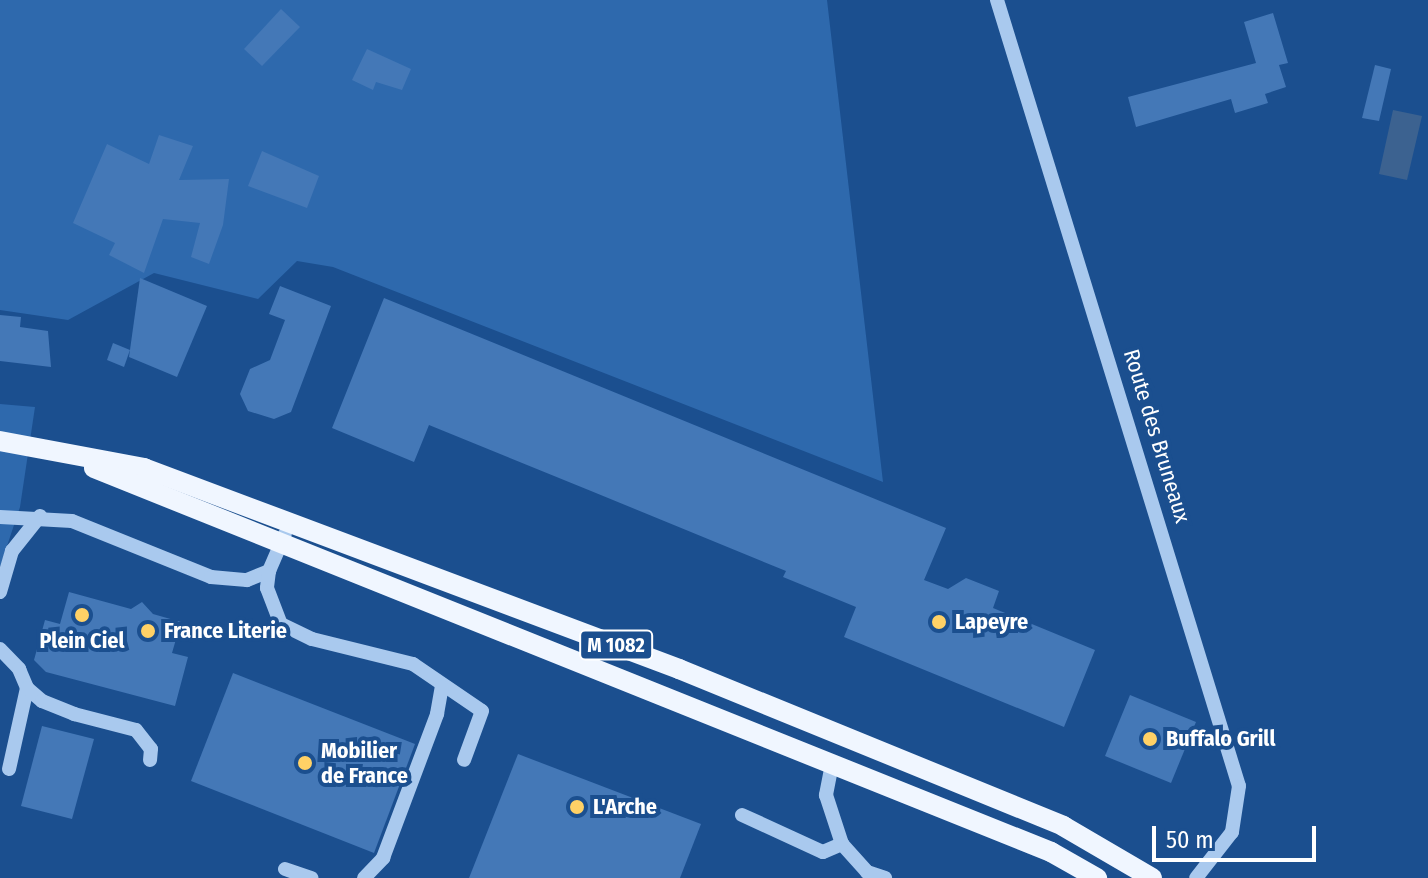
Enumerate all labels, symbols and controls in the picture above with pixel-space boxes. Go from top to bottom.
street label: Route des Bruneaux [1118,346,1196,526]
marker: Plein Ciel [73,606,91,624]
place label: Lapeyre [955,609,1028,635]
marker: Lapeyre [930,613,948,631]
place label: France Literie [164,618,287,644]
marker: France Literie [139,622,157,640]
place label: Plein Ciel [40,628,124,654]
road number: M 1082 [578,629,654,661]
place label: Buffalo Grill [1166,726,1275,752]
marker: Buffalo Grill [1141,730,1159,748]
place label: Mobilier de France [321,737,408,788]
marker: Mobilier de France [296,754,314,772]
place label: L'Arche [593,794,657,820]
marker: L'Arche [568,798,586,816]
scale bar [1156,810,1320,860]
text: 50 m [1166,826,1214,854]

